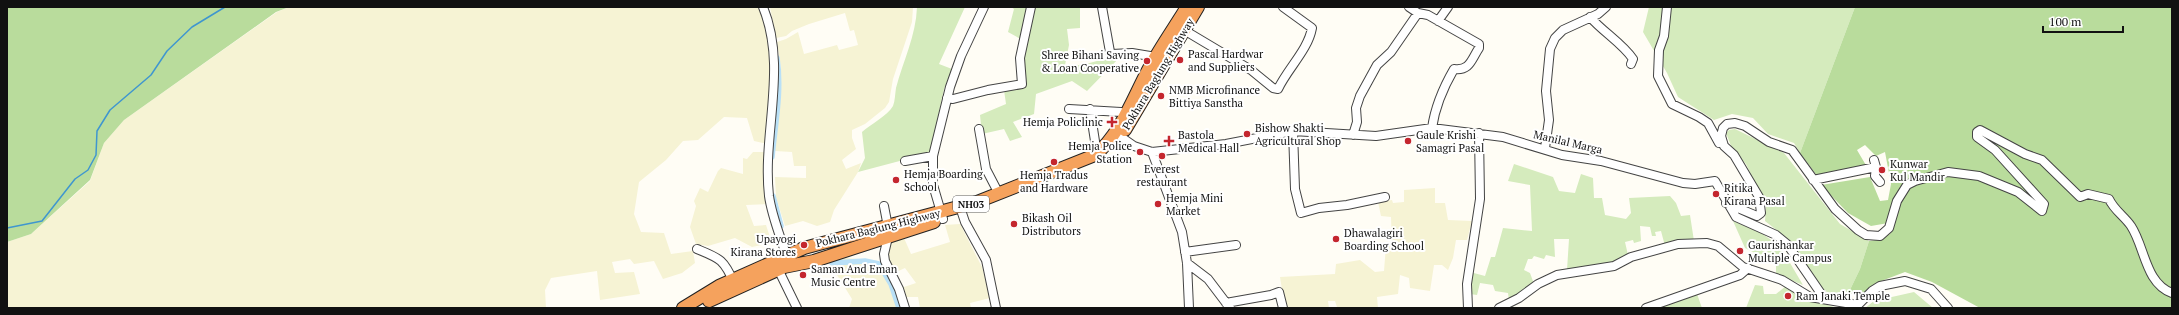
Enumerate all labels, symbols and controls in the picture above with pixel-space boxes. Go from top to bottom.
scale bar [2043,8,2123,34]
text: 100 m [2049,14,2082,29]
street label: Pokhara Baglung Highway [1119,15,1197,132]
place label: Pascal Hardwar and Suppliers [1188,47,1264,74]
place label: Shree Bihani Saving & Loan Cooperative [1041,48,1139,75]
marker: Pascal Hardwar and Suppliers [1175,55,1185,65]
marker: Shree Bihani Saving & Loan Cooperative [1142,56,1152,66]
place label: NMB Microfinance Bittiya Sanstha [1169,83,1260,110]
marker: NMB Microfinance Bittiya Sanstha [1156,91,1166,101]
place label: Hemja Policlinic [1023,115,1103,129]
marker: Hemja Policlinic [1106,116,1118,128]
place label: Bishow Shakti Agricultural Shop [1255,121,1341,148]
street label: Manilal Marga [1532,127,1604,157]
place label: Bastola Medical Hall [1178,128,1239,155]
place label: Gaule Krishi Samagri Pasal [1416,128,1484,155]
marker: Bishow Shakti Agricultural Shop [1242,129,1252,139]
marker: Bastola Medical Hall [1163,135,1175,147]
marker: Gaule Krishi Samagri Pasal [1403,136,1413,146]
place label: Hemja Police Station [1068,139,1132,166]
marker: Hemja Police Station [1135,147,1145,157]
marker: Everest restaurant [1157,151,1167,161]
marker: Hemja Tradus and Hardware [1049,157,1059,167]
place label: Kunwar Kul Mandir [1890,157,1945,184]
place label: Everest restaurant [1137,162,1187,189]
marker: Kunwar Kul Mandir [1877,165,1887,175]
place label: Hemja Boarding School [904,167,983,194]
place label: Hemja Tradus and Hardware [1020,168,1088,195]
marker: Hemja Boarding School [891,175,901,185]
place label: Ritika Kirana Pasal [1724,181,1785,208]
marker: Ritika Kirana Pasal [1711,189,1721,199]
place label: Hemja Mini Market [1166,191,1223,218]
road number: NH03 [953,196,989,212]
marker: Hemja Mini Market [1153,199,1163,209]
street label: Pokhara Baglung Highway [814,206,942,250]
place label: Bikash Oil Distributors [1022,211,1081,238]
marker: Bikash Oil Distributors [1009,219,1019,229]
place label: Dhawalagiri Boarding School [1344,226,1424,253]
place label: Upayogi Kirana Stores [730,232,796,259]
marker: Dhawalagiri Boarding School [1331,234,1341,244]
place label: Gaurishankar Multiple Campus [1748,238,1832,265]
marker: Upayogi Kirana Stores [799,240,809,250]
marker: Gaurishankar Multiple Campus [1735,246,1745,256]
place label: Saman And Eman Music Centre [811,262,898,289]
marker: Saman And Eman Music Centre [798,270,808,280]
place label: Ram Janaki Temple [1796,289,1890,303]
marker: Ram Janaki Temple [1783,291,1793,301]

